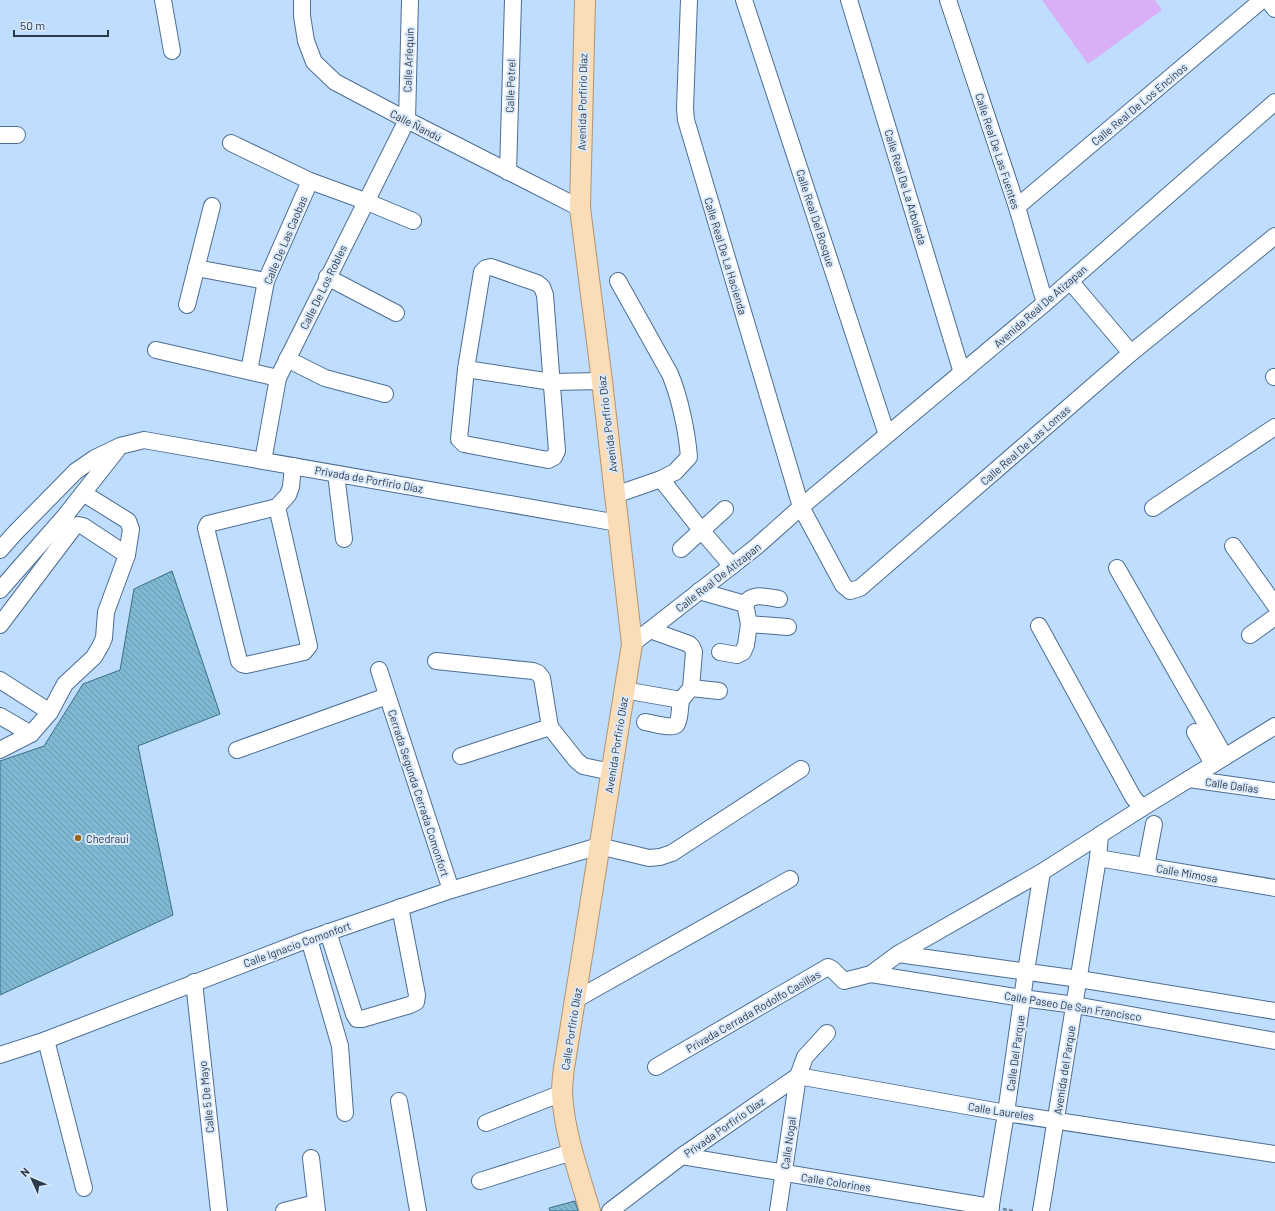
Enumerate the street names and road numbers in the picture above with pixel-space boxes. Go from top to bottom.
street label: Calle Arlequín [400,27,416,93]
street label: Avenida Porfirio Díaz [575,53,589,151]
street label: Calle Petrel [503,59,517,113]
street label: Calle Real De Los Encinos [1088,60,1190,148]
street label: Calle Real De Las Fuentes [973,91,1023,211]
street label: Calle Ñandú [388,106,444,144]
street label: Calle Real De La Arboleda [882,128,930,246]
street label: Calle Real Del Bosque [794,168,838,268]
street label: Calle De Las Caobas [261,194,309,286]
street label: Calle Real De La Hacienda [702,196,750,316]
street label: Calle De Los Robles [297,243,349,331]
street label: Avenida Real De Atizapan [991,262,1089,350]
street label: Avenida Porfirio Díaz [595,375,619,473]
street label: Calle Real De Las Lomas [977,402,1073,488]
street label: Privada de Porfirio Díaz [314,463,424,495]
street label: Calle Real De Atizapan [673,540,763,614]
street label: Avenida Porfirio Díaz [602,696,630,794]
street label: Cerrada Segunda Cerrada Comonfort [386,708,452,878]
street label: Calle Dalias [1204,775,1260,795]
street label: Calle Mimosa [1155,861,1219,885]
street label: Calle Ignacio Comonfort [241,918,353,970]
street label: Privada Cerrada Rodolfo Casillas [684,967,822,1055]
street label: Calle Porfirio Díaz [558,987,584,1071]
street label: Calle Paseo De San Francisco [1003,989,1143,1023]
street label: Calle Del Parque [1003,1014,1027,1092]
street label: Avenida del Parque [1051,1024,1077,1116]
street label: Calle 5 De Mayo [196,1060,216,1134]
street label: Privada Porfirio Díaz [681,1094,767,1160]
street label: Calle Laureles [967,1099,1035,1123]
street label: Calle Nogal [778,1116,798,1170]
street label: Calle Colorines [800,1170,872,1194]

